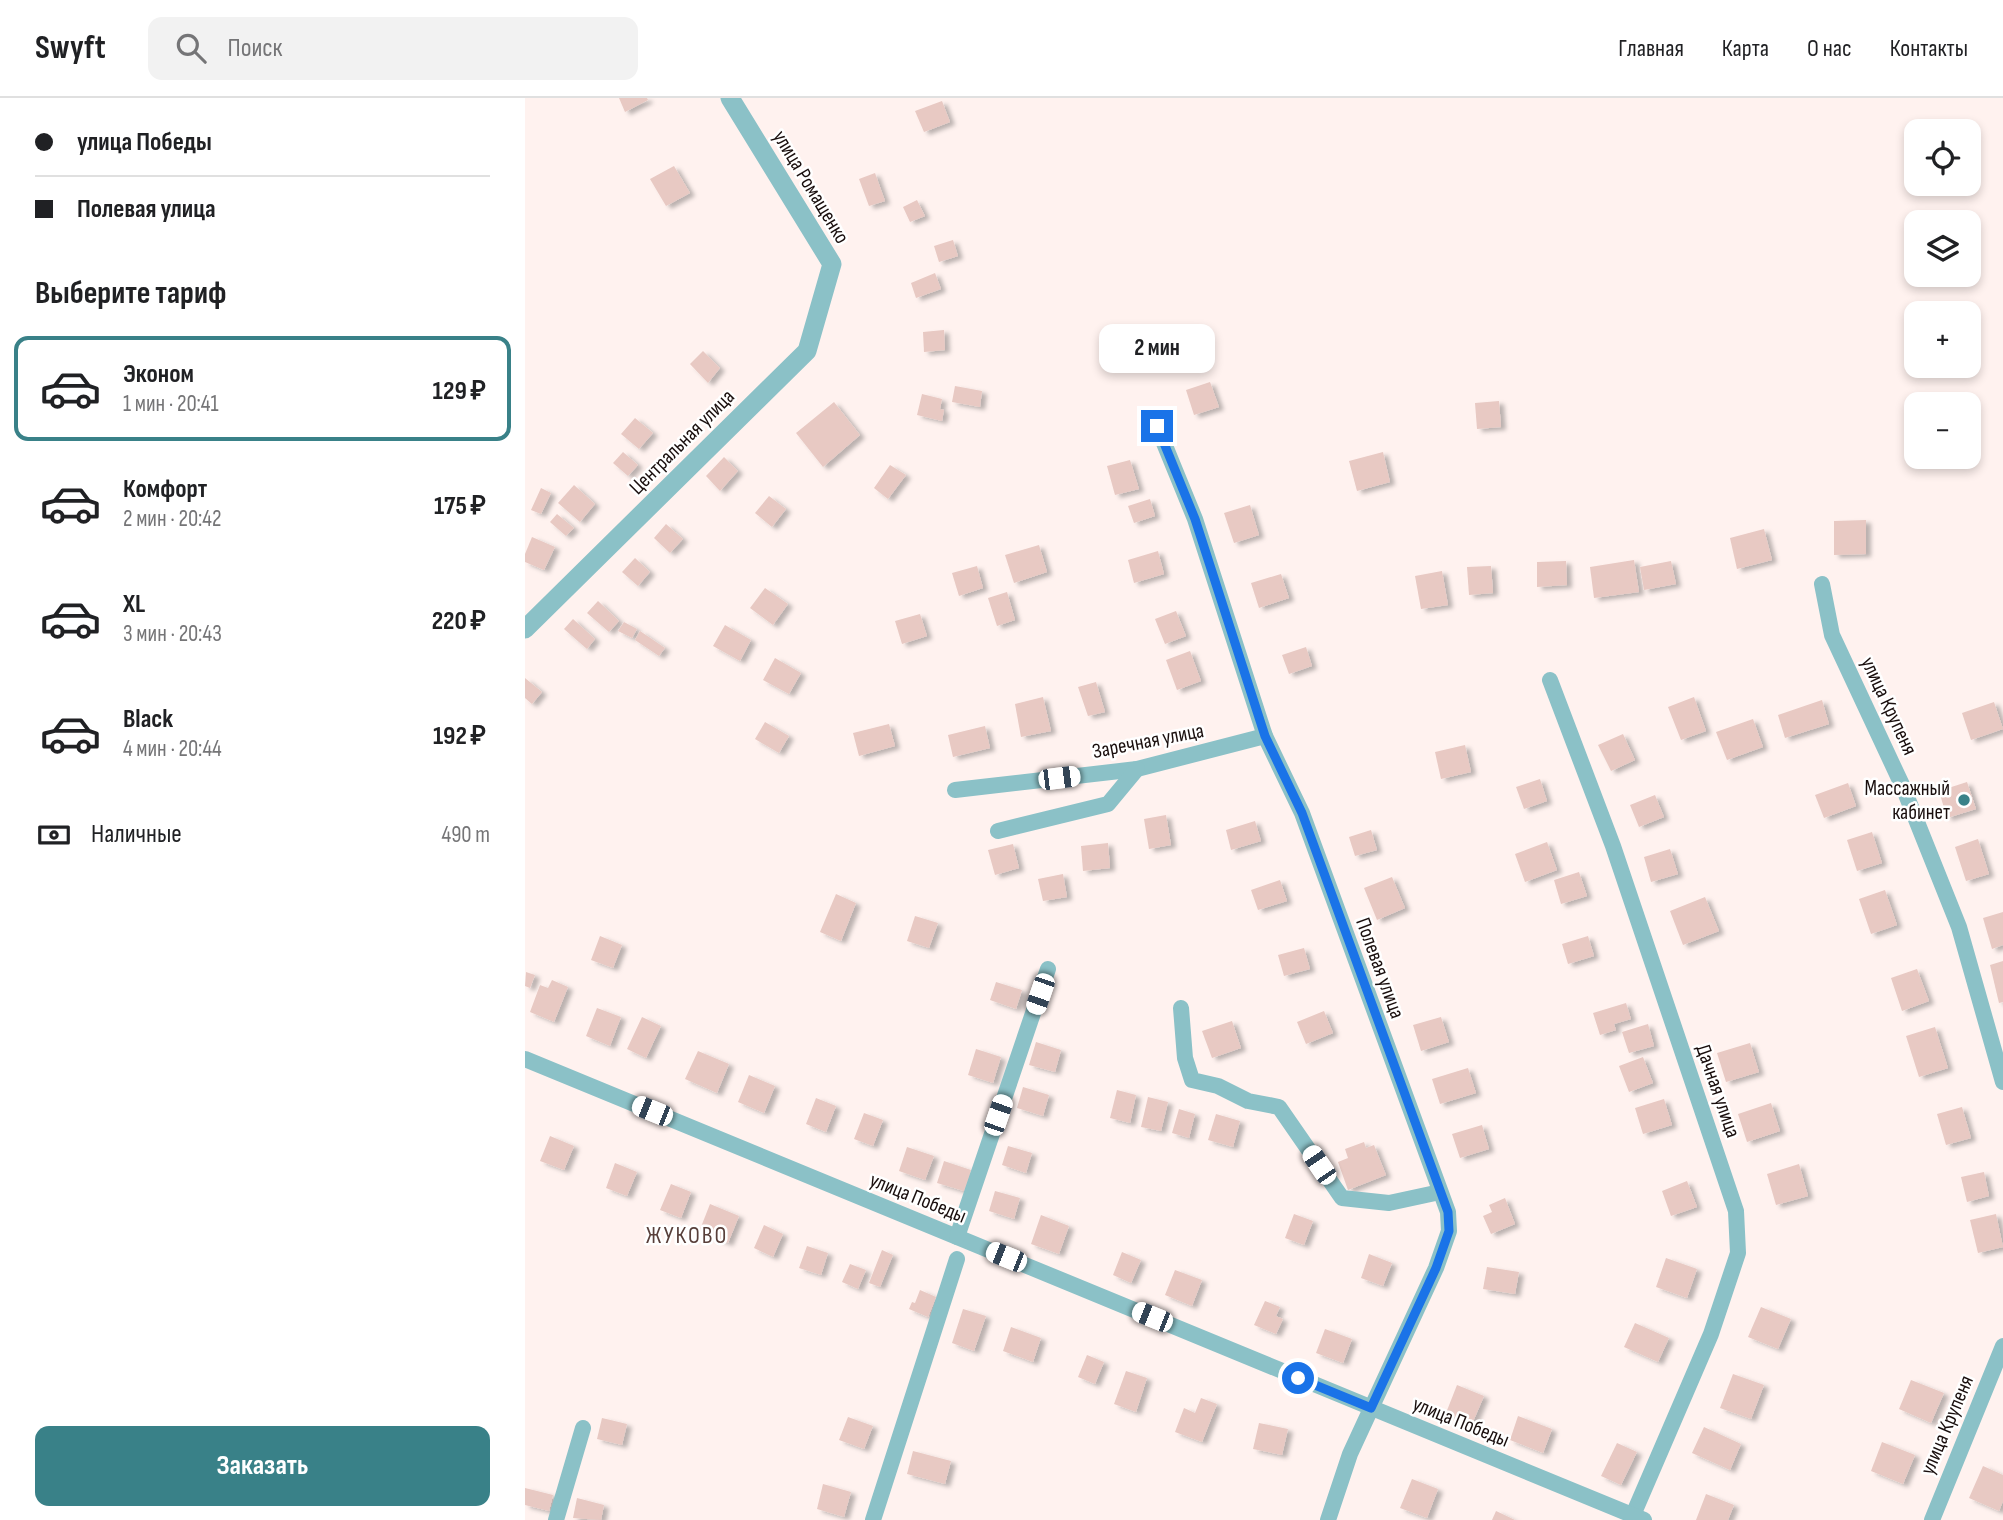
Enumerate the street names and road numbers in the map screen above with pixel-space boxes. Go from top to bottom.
street label: улица Ромащенко [767,126,855,248]
street label: Центральная улица [624,384,740,500]
street label: улица Крупеня [1855,653,1923,759]
street label: Заречная улица [1090,718,1206,764]
street label: Полевая улица [1350,914,1410,1022]
street label: Дачная улица [1690,1041,1746,1141]
street label: улица Победы [866,1167,970,1229]
street label: улица Крупеня [1915,1372,1979,1478]
street label: улица Победы [1409,1391,1513,1453]

